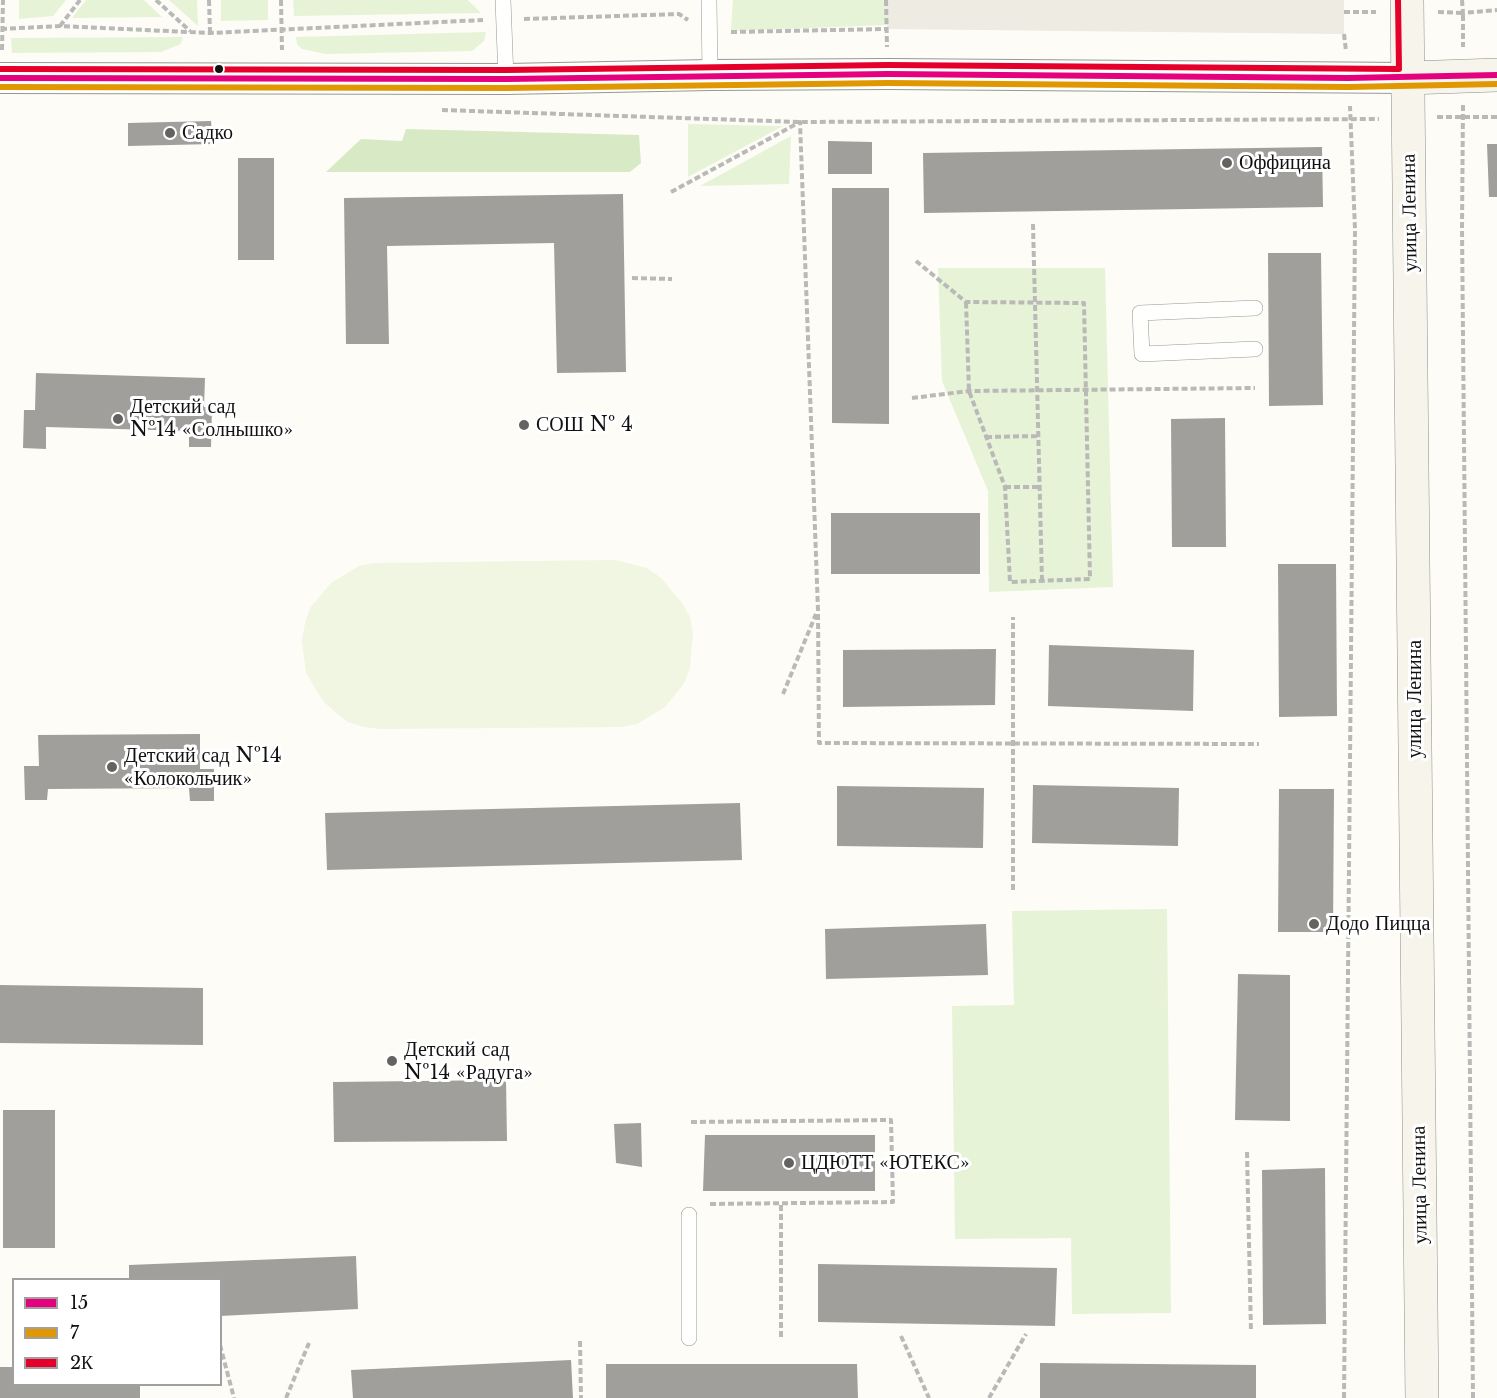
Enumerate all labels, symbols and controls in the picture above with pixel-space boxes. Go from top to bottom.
unlabelled marker [213,63,225,75]
place label: Садко [182,121,233,145]
marker: Садко [163,126,177,140]
place label: Оффицина [1239,151,1331,175]
street label: улица Ленина [1397,154,1423,272]
marker: Оффицина [1220,156,1234,170]
place label: Детский сад №14 «Солнышко» [130,395,293,442]
marker: Детский сад №14 «Солнышко» [111,412,125,426]
place label: СОШ № 4 [536,413,633,437]
marker: СОШ № 4 [517,418,531,432]
street label: улица Ленина [1403,640,1427,758]
place label: Детский сад №14 «Колокольчик» [124,744,282,791]
marker: Детский сад №14 «Колокольчик» [105,760,119,774]
place label: Додо Пицца [1326,912,1430,936]
marker: Додо Пицца [1307,917,1321,931]
place label: Детский сад №14 «Радуга» [404,1038,533,1085]
marker: Детский сад №14 «Радуга» [385,1054,399,1068]
street label: улица Ленина [1407,1126,1433,1244]
place label: ЦДЮТТ «ЮТЕКС» [801,1151,970,1175]
marker: ЦДЮТТ «ЮТЕКС» [782,1156,796,1170]
legend [12,1278,222,1386]
text: 15 [70,1292,88,1314]
text: 7 [70,1322,79,1344]
text: 2К [70,1352,93,1374]

